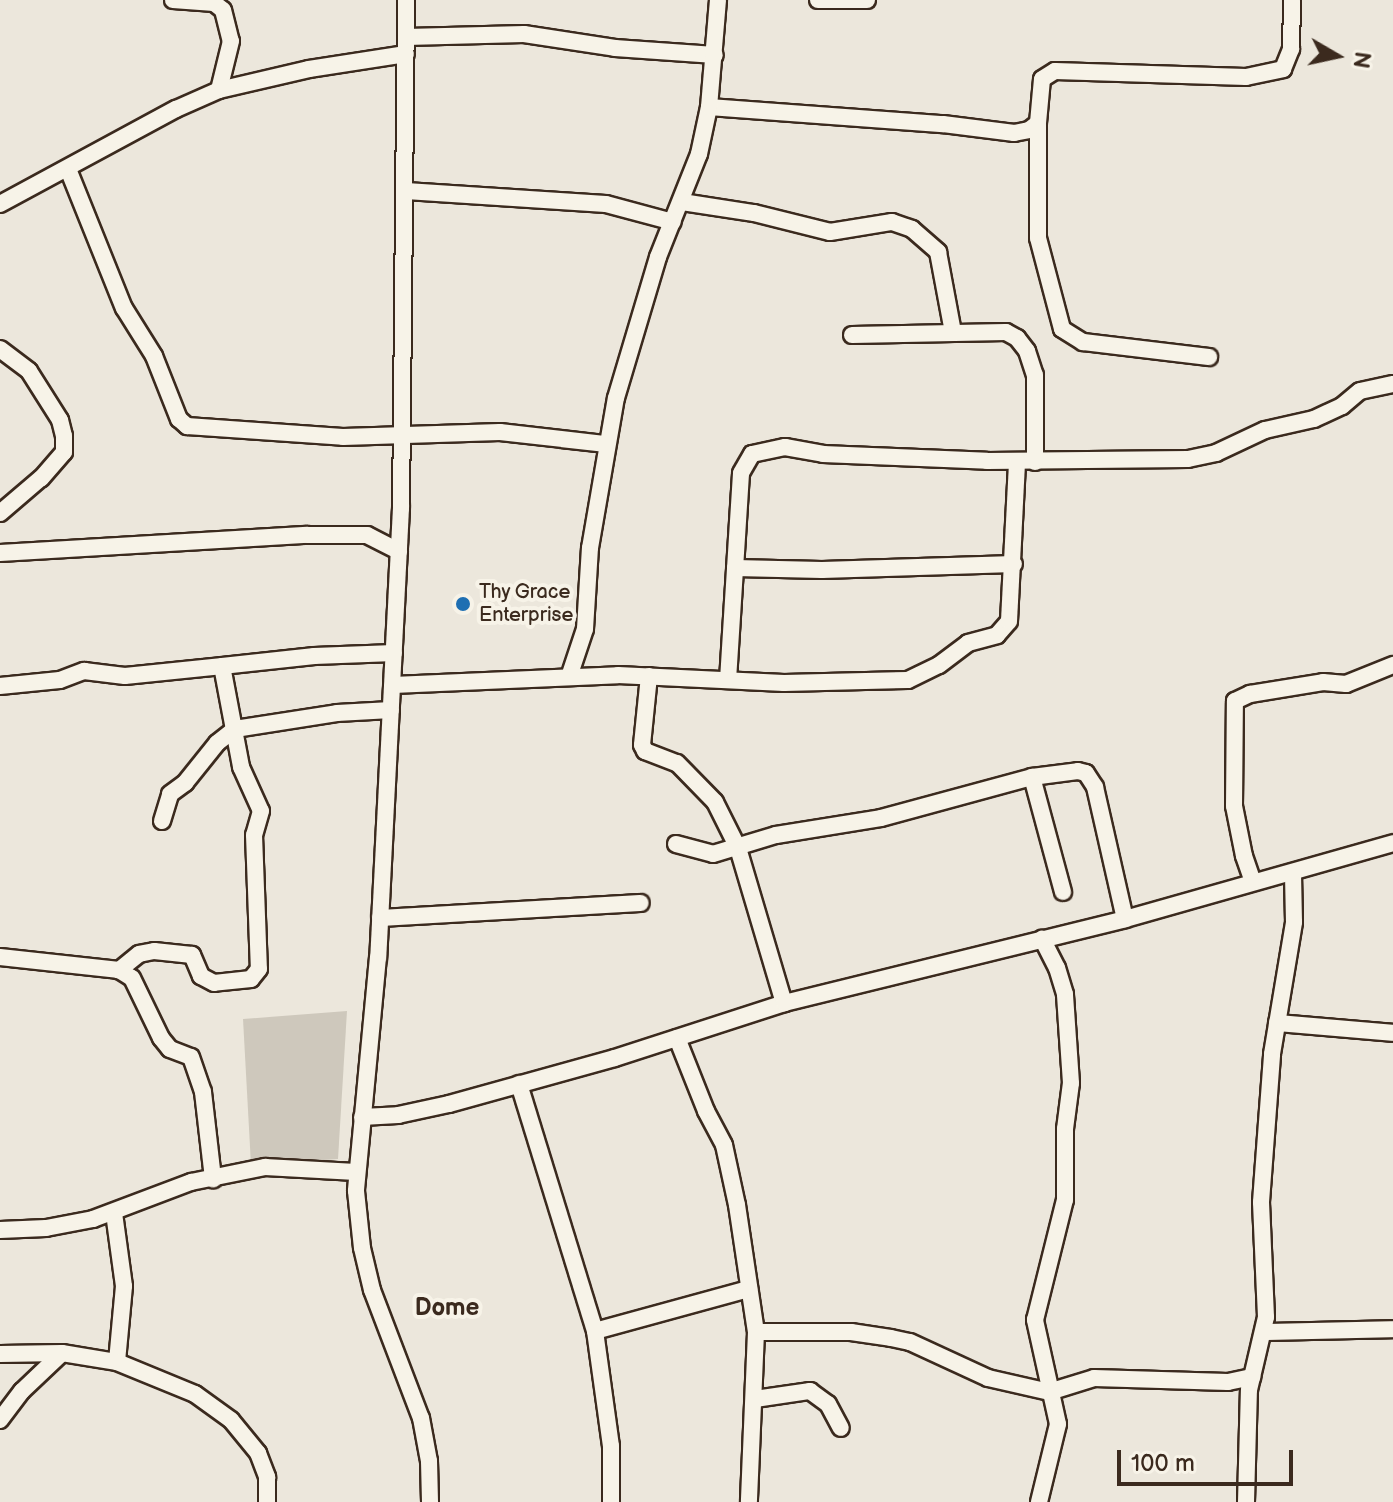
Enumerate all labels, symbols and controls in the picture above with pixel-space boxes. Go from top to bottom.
north arrow [1297,16,1377,96]
text: N [1347,50,1376,70]
place label: Thy Grace Enterprise [479,580,573,627]
marker: Thy Grace Enterprise [454,595,472,613]
district label: Dome [415,1294,479,1322]
scale bar [1121,1434,1297,1484]
text: 100 m [1131,1449,1195,1478]

